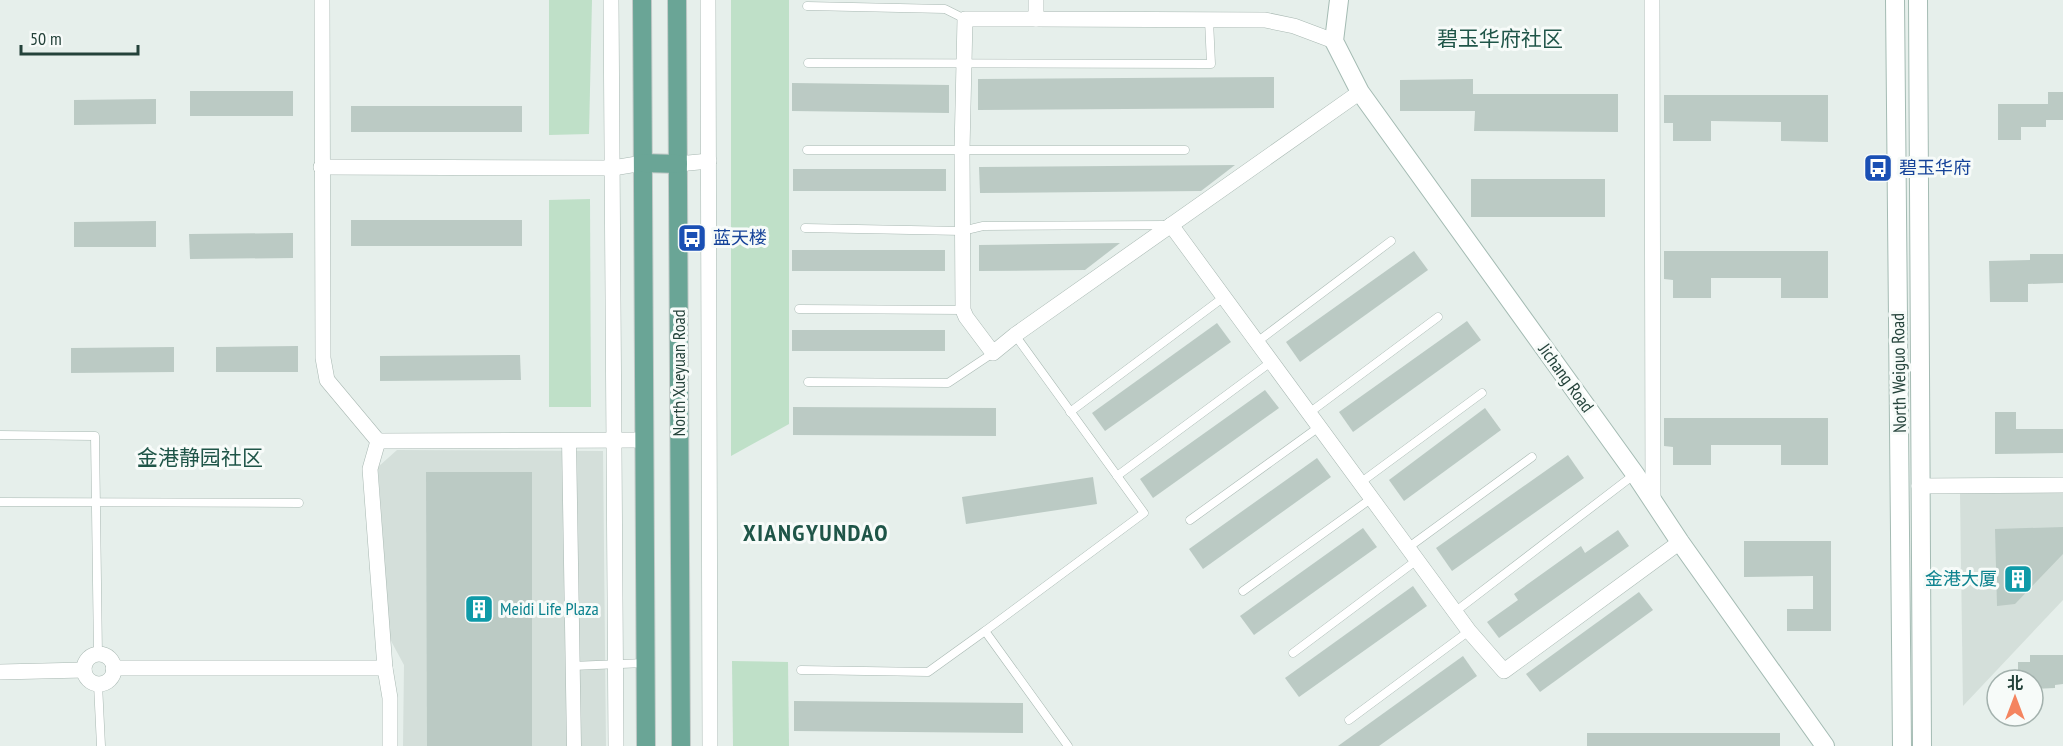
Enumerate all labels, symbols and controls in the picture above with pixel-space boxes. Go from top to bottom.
scale bar [21,18,138,56]
district label: 碧玉华府社区 [1437,25,1563,52]
text: 50 m [30,27,62,50]
bus stop icon: 碧玉华府 [1862,152,1894,184]
place label: 碧玉华府 [1899,156,1971,179]
bus stop icon: 蓝天楼 [676,222,708,254]
place label: 蓝天楼 [713,226,767,249]
street label: North Xueyuan Road [667,310,690,436]
street label: North Weiguo Road [1886,313,1911,433]
street label: Jichang Road [1533,338,1599,417]
district label: 金港静园社区 [137,444,263,471]
district label: XIANGYUNDAO [743,517,889,548]
building icon: 金港大厦 [2002,563,2034,595]
place label: 金港大厦 [1925,567,1997,590]
building icon: Meidi Life Plaza [463,593,495,625]
place label: Meidi Life Plaza [500,597,599,620]
north arrow [1985,668,2045,728]
text: 北 [2007,673,2023,693]

